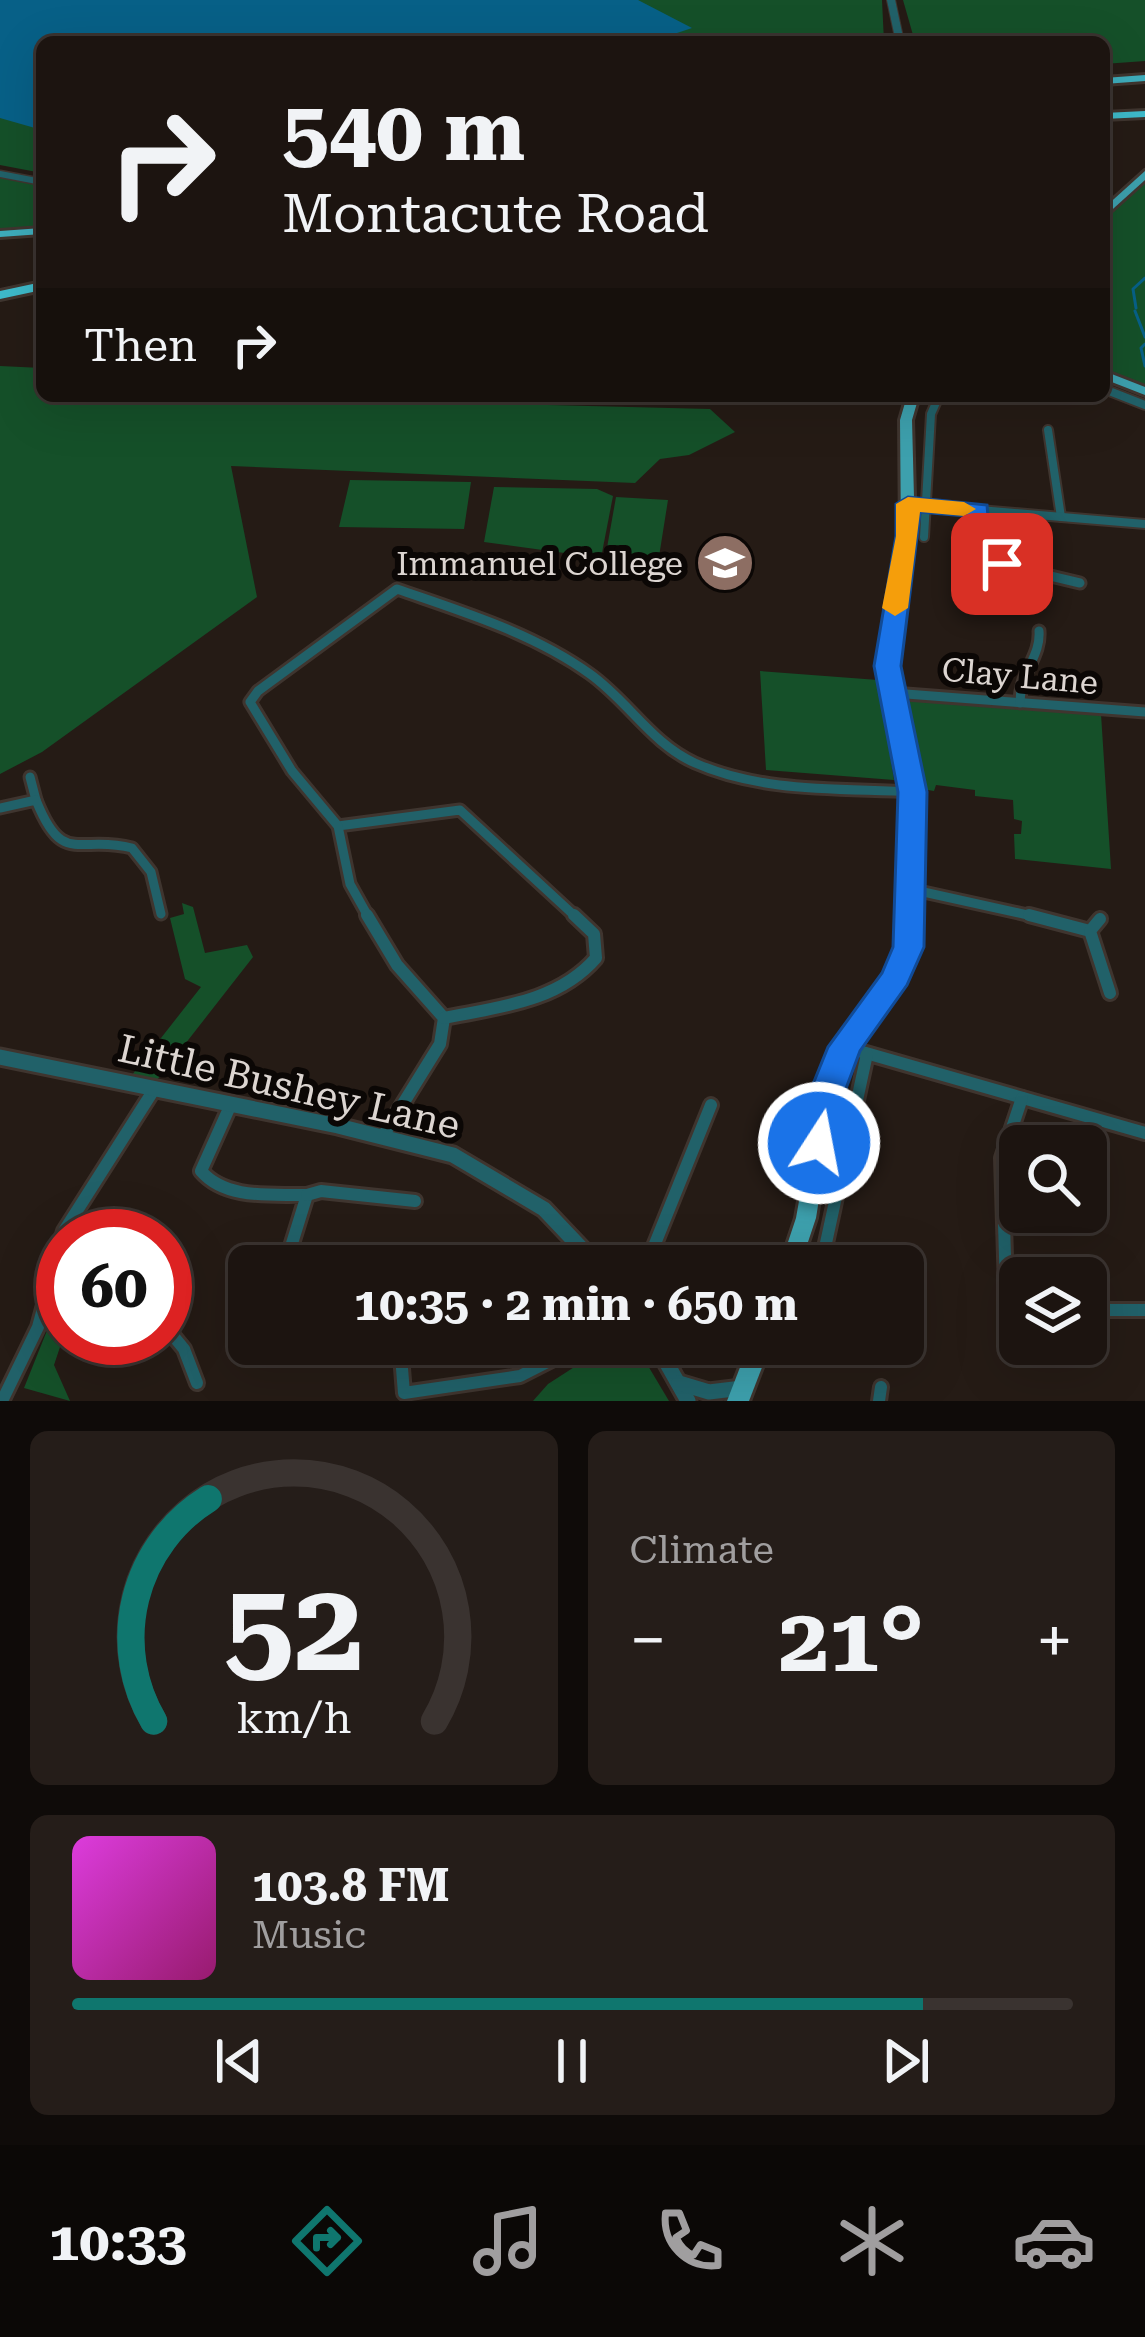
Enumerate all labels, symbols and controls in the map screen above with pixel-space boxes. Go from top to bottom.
text: 540 m [282,82,525,180]
icon: right [84,84,240,240]
text: Montacute Road [282,182,709,245]
icon: right [221,312,287,378]
text: Then [84,319,197,372]
pin [951,513,1053,615]
icon: arrive [969,531,1035,597]
school or university icon: Immanuel College [694,532,756,594]
place label: Immanuel College [396,544,683,583]
street label: Clay Lane [940,650,1100,702]
street label: Little Bushey Lane [114,1025,464,1149]
position arrow [756,1080,882,1206]
map controls [999,1125,1107,1365]
button: search [999,1125,1107,1233]
speed limit sign: 60 [36,1209,192,1365]
button: layers [999,1257,1107,1365]
text: 10:35 · 2 min · 650 m [354,1278,798,1331]
text: Climate [630,1527,774,1573]
text: 52 [224,1554,364,1700]
text: 21° [778,1588,924,1693]
text: − [630,1602,666,1679]
text: + [1036,1602,1073,1679]
text: km/h [236,1693,351,1743]
text: 103.8 FM [252,1859,450,1912]
text: Music [252,1912,366,1958]
icon: previous [206,2028,272,2094]
icon: pause [539,2028,605,2094]
icon: next [873,2028,939,2094]
icon: directions [285,2199,369,2283]
icon: music [466,2199,550,2283]
icon: phone [648,2199,732,2283]
icon: climate [830,2199,914,2283]
icon: car [1012,2199,1096,2283]
text: 10:33 [49,2210,187,2273]

